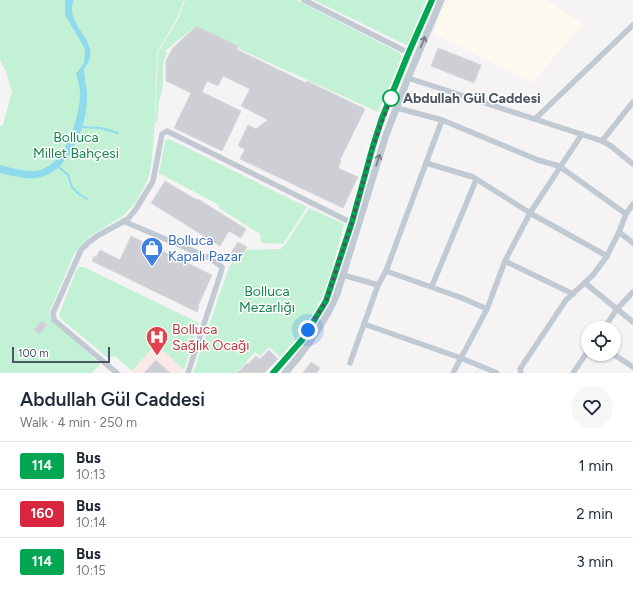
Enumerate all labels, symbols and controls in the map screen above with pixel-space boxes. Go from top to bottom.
one-way arrow [420,36,428,48]
marker: Abdullah Gül Caddesi [382,89,400,107]
place label: Abdullah Gül Caddesi [403,90,541,107]
park label: Bolluca Millet Bahçesi [33,129,119,162]
one-way arrow [375,154,382,167]
place label: Bolluca Kapalı Pazar [168,232,243,265]
shop icon: Bolluca Kapalı Pazar [139,235,165,268]
park label: Bolluca Mezarlığı [239,283,295,316]
your location [298,320,318,340]
place label: Bolluca Sağlık Ocağı [172,321,250,354]
map controls [581,321,621,361]
button: locate [581,321,621,361]
hospital icon: Bolluca Sağlık Ocağı [144,324,170,357]
scale bar [12,345,110,364]
text: 100 m [18,347,49,360]
button: heart [571,386,613,428]
text: Abdullah Gül Caddesi [20,388,205,411]
text: Walk · 4 min · 250 m [20,415,137,430]
text: Bus [76,449,101,467]
text: 114 [32,457,52,474]
text: 1 min [578,457,613,475]
text: 10:13 [76,467,105,482]
text: Bus [76,497,101,515]
text: 160 [30,505,54,522]
text: 2 min [576,505,613,523]
text: 10:14 [76,515,106,530]
text: Bus [76,545,101,563]
text: 114 [32,553,52,570]
text: 3 min [577,553,613,571]
text: 10:15 [76,563,106,578]

